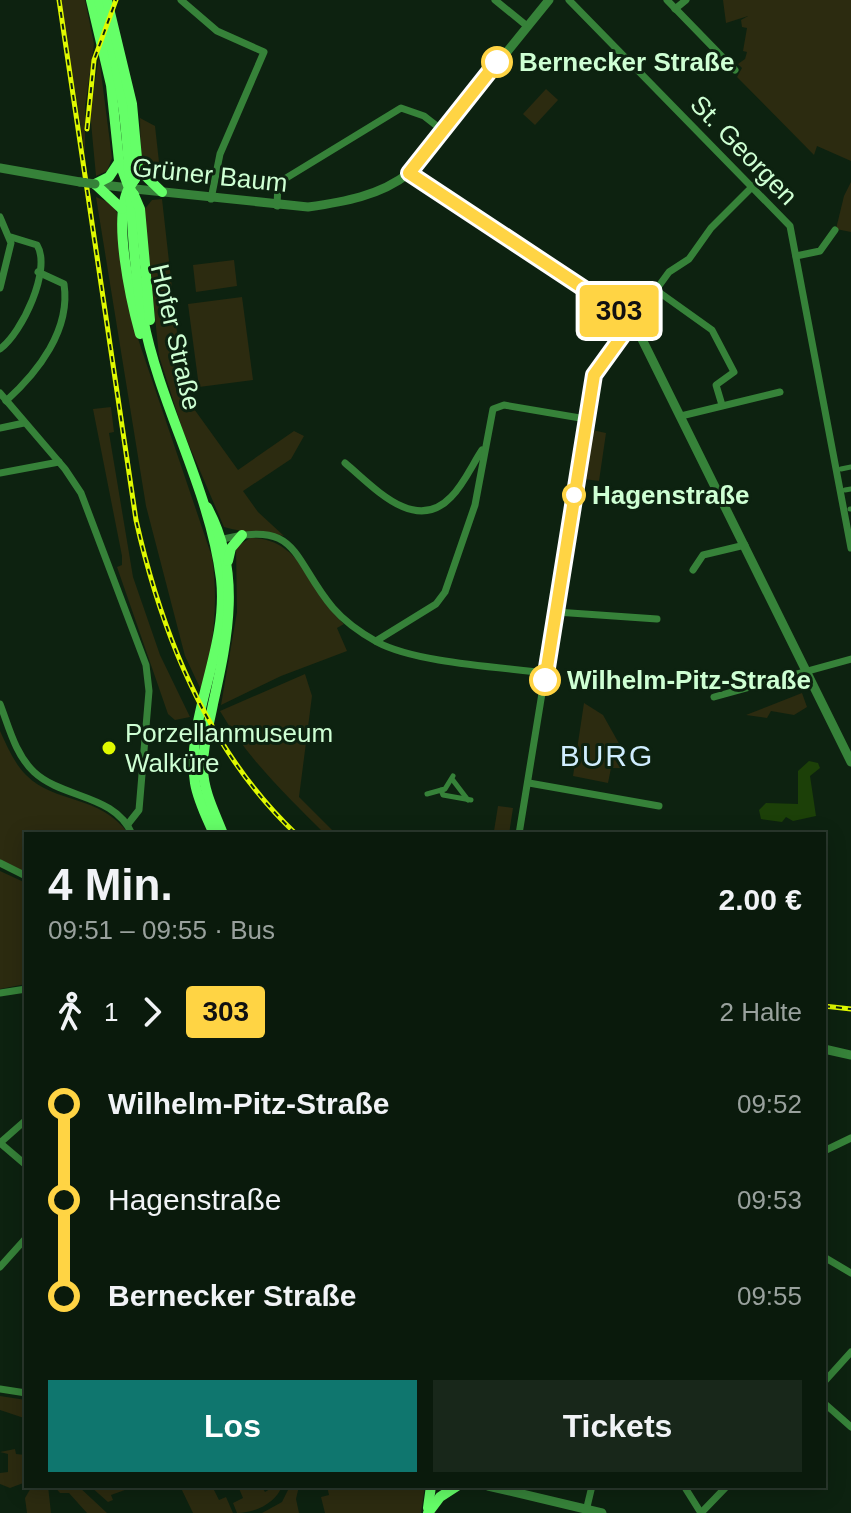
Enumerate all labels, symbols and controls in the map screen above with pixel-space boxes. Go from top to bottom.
marker: Bernecker Straße [482,47,512,77]
place label: Bernecker Straße [519,47,734,77]
street label: St. Georgen [685,89,803,211]
street label: Grüner Baum [131,152,289,198]
street label: Hofer Straße [145,261,207,413]
line badge: 303 [573,285,665,337]
text: 303 [596,295,642,326]
place label: Hagenstraße [592,480,750,510]
marker: Hagenstraße [563,484,585,506]
marker: Wilhelm-Pitz-Straße [530,665,560,695]
place label: Wilhelm-Pitz-Straße [567,665,811,695]
place label: Porzellanmuseum Walküre [125,718,333,778]
marker: Porzellanmuseum Walküre [100,739,118,757]
district label: BURG [560,739,654,772]
text: 4 Min. [48,860,173,909]
text: 2.00 € [719,883,802,916]
text: 09:51 – 09:55 · Bus [48,915,275,945]
icon: walk [48,990,92,1034]
icon: forward [130,990,174,1034]
text: 303 [202,996,249,1027]
text: 1 [104,997,118,1027]
text: 2 Halte [720,997,802,1027]
text: Wilhelm-Pitz-Straße [108,1087,389,1120]
text: 09:52 [737,1089,802,1119]
text: Hagenstraße [108,1183,281,1216]
text: 09:53 [737,1185,802,1215]
text: Bernecker Straße [108,1279,356,1312]
text: 09:55 [737,1281,802,1311]
button: Los [48,1380,417,1472]
button: Tickets [433,1380,802,1472]

